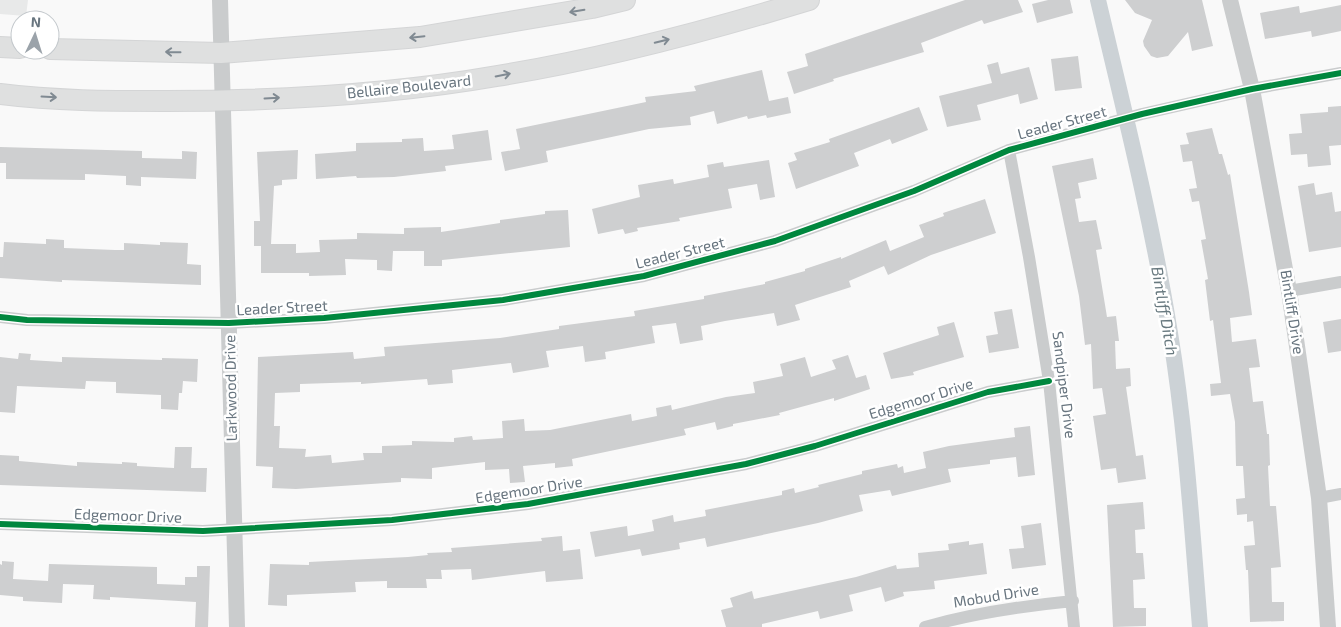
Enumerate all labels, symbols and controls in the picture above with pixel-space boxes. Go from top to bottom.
one-way arrow [570,6,586,16]
north arrow [10,10,60,60]
text: N [30,13,42,30]
one-way arrow [409,32,425,42]
one-way arrow [653,36,669,45]
one-way arrow [165,47,181,56]
one-way arrow [495,70,511,80]
street label: Bellaire Boulevard [346,71,472,101]
one-way arrow [40,93,56,102]
one-way arrow [264,94,280,103]
street label: Leader Street [1015,101,1108,143]
street label: Leader Street [633,232,727,272]
water label: Bintliff Ditch [1148,265,1183,357]
street label: Bintliff Drive [1277,268,1309,355]
street label: Leader Street [236,296,328,318]
street label: Sandpiper Drive [1049,330,1080,439]
street label: Larkwood Drive [220,335,240,441]
street label: Edgemoor Drive [866,374,975,422]
street label: Edgemoor Drive [474,472,584,506]
street label: Edgemoor Drive [74,504,182,526]
street label: Mobud Drive [952,579,1040,611]

